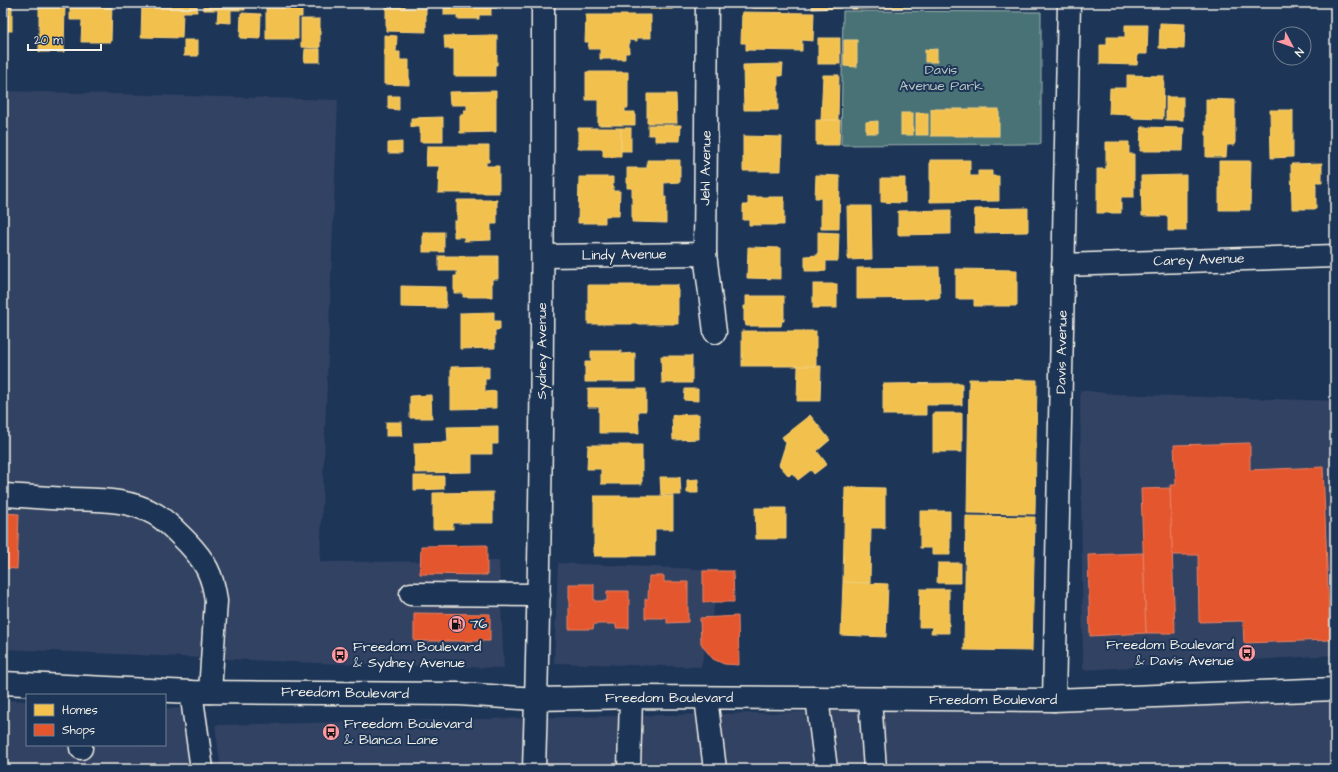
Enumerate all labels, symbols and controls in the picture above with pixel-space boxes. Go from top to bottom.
scale bar [28,26,101,52]
north arrow [1272,26,1312,66]
text: 20 m [34,32,63,49]
text: N [1291,45,1307,60]
park label: Davis Avenue Park [899,60,983,96]
street label: Jehl Avenue [695,130,717,206]
street label: Lindy Avenue [581,244,667,266]
street label: Carey Avenue [1153,248,1245,272]
street label: Sydney Avenue [532,302,552,400]
street label: Davis Avenue [1051,310,1073,394]
fuel station icon: 76 [447,614,467,634]
place label: 76 [470,614,488,634]
place label: Freedom Boulevard & Davis Avenue [1106,635,1234,671]
place label: Freedom Boulevard & Sydney Avenue [353,637,481,673]
bus stop icon: Freedom Boulevard & Davis Avenue [1237,643,1257,663]
bus stop icon: Freedom Boulevard & Sydney Avenue [330,645,350,665]
street label: Freedom Boulevard [281,682,409,704]
street label: Freedom Boulevard [605,688,733,708]
street label: Freedom Boulevard [929,690,1057,710]
legend [26,694,166,746]
text: Homes [62,702,98,719]
place label: Freedom Boulevard & Blanca Lane [344,714,472,750]
text: Shops [62,722,95,739]
bus stop icon: Freedom Boulevard & Blanca Lane [321,722,341,742]

